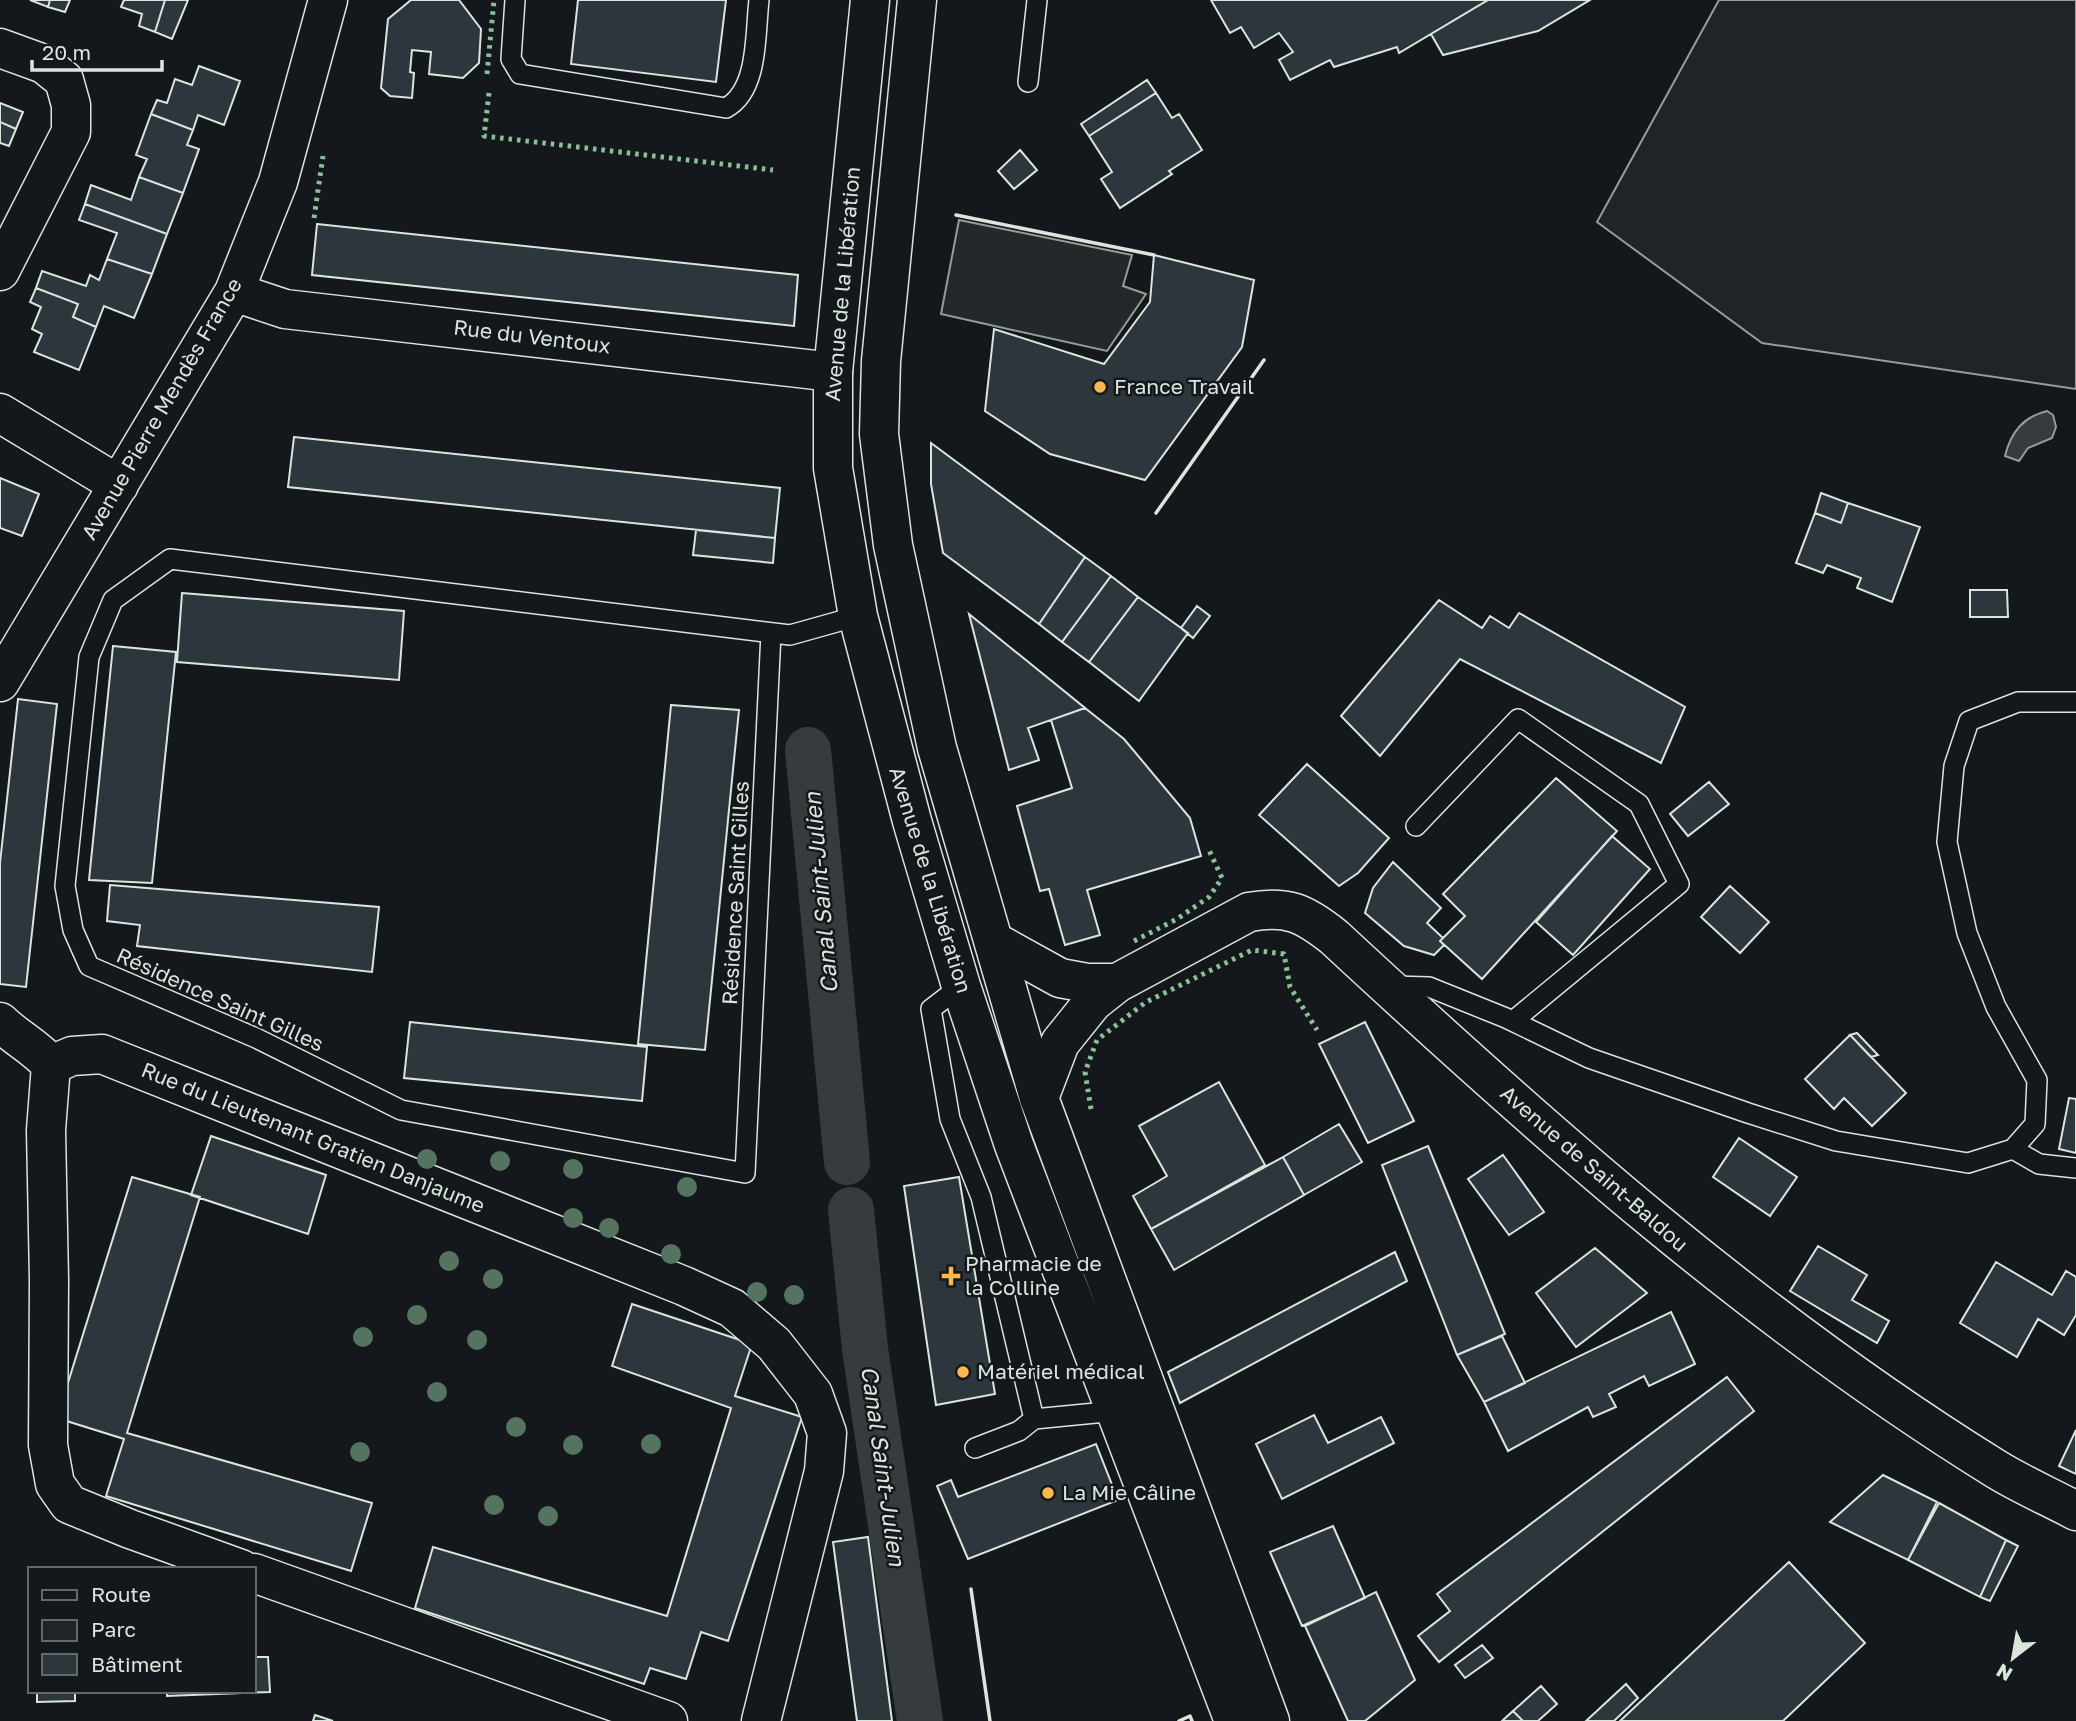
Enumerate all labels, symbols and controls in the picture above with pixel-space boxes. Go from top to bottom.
scale bar [32,28,161,72]
text: 20 m [42,39,91,65]
street label: Avenue de la Libération [819,166,865,402]
street label: Avenue Pierre Mendès France [75,273,247,544]
street label: Rue du Ventoux [452,313,612,359]
place label: France Travail [1114,373,1254,399]
marker: France Travail [1092,379,1108,395]
street label: Avenue de la Libération [884,763,978,996]
street label: Résidence Saint Gilles [716,780,754,1006]
water label: Canal Saint-Julien [797,790,843,995]
street label: Résidence Saint Gilles [113,942,328,1057]
street label: Rue du Lieutenant Gratien Danjaume [138,1056,489,1218]
street label: Avenue de Saint-Baldou [1496,1080,1694,1257]
place label: Pharmacie de la Colline [965,1250,1102,1300]
marker: Pharmacie de la Colline [943,1268,959,1284]
place label: Matériel médical [977,1358,1145,1384]
water label: Canal Saint-Julien [856,1364,912,1569]
marker: Matériel médical [955,1364,971,1380]
place label: La Mie Câline [1062,1479,1196,1505]
marker: La Mie Câline [1040,1485,1056,1501]
legend [28,1567,256,1693]
text: Route [91,1581,151,1607]
text: Parc [91,1616,136,1642]
north arrow [1978,1623,2048,1693]
text: Bâtiment [91,1651,183,1677]
text: N [1992,1659,2016,1687]

